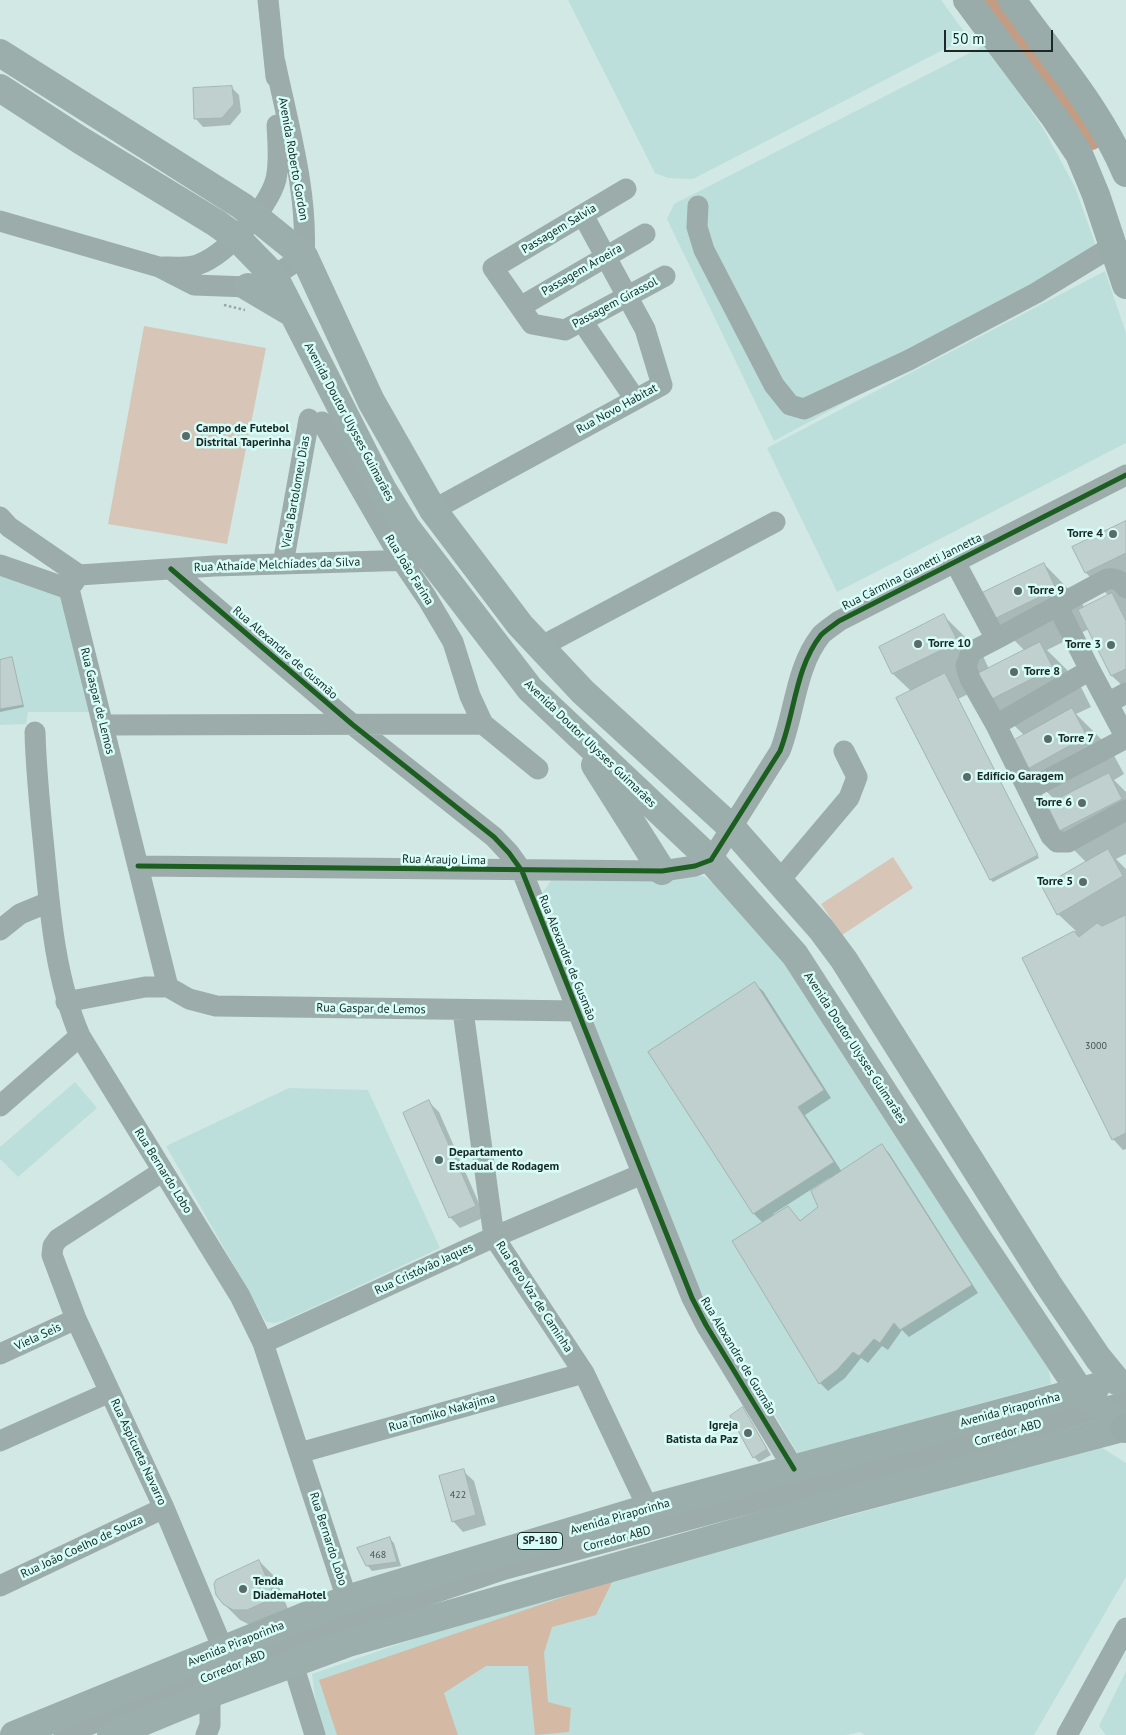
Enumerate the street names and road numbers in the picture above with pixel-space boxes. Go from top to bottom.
street label: Avenida Roberto Gordon [275,96,311,222]
street label: Passagem Salvia [519,201,599,257]
street label: Passagem Aroeira [539,241,625,299]
street label: Passagem Girassol [570,274,660,332]
street label: Avenida Doutor Ulysses Guimarães [301,340,397,504]
street label: Rua Novo Habitat [574,381,660,437]
street label: Viela Bartolomeu Dias [279,435,313,549]
street label: Rua Cármina Gianetti Jannetta [840,530,984,614]
street label: Rua João Farina [382,532,436,608]
street label: Rua Athaíde Melchíades da Silva [194,555,360,575]
street label: Rua Alexandre de Gusmão [230,604,340,702]
street label: Rua Gaspar de Lemos [77,646,117,756]
street label: Avenida Doutor Ulysses Guimarães [521,677,659,811]
street label: Rua Araujo Lima [402,852,486,868]
street label: Rua Alexandre de Gusmão [535,893,599,1023]
street label: Avenida Doutor Ulysses Guimarães [801,970,909,1126]
street label: Rua Gaspar de Lemos [316,1001,426,1017]
street label: Rua Bernardo Lobo [131,1126,195,1216]
street label: Rua Pero Vaz de Caminha [493,1239,575,1355]
street label: Rua Cristóvão Jaques [373,1240,475,1298]
street label: Rua Alexandre de Gusmão [697,1295,779,1417]
street label: Viela Seis [13,1320,63,1354]
street label: Avenida Piraporinha [958,1390,1062,1430]
street label: Rua Tomiko Nakajima [387,1391,497,1435]
street label: Rua Aspicueta Navarro [107,1396,169,1508]
street label: Corredor ABD [973,1417,1043,1449]
street label: Rua Bernardo Lobo [306,1490,350,1588]
street label: Avenida Piraporinha [569,1496,671,1538]
street label: Rua João Coelho de Souza [19,1512,145,1582]
street label: Corredor ABD [582,1523,652,1555]
road number: SP-180 [518,1532,562,1550]
street label: Avenida Piraporinha [186,1618,286,1670]
street label: Corredor ABD [198,1647,268,1687]

